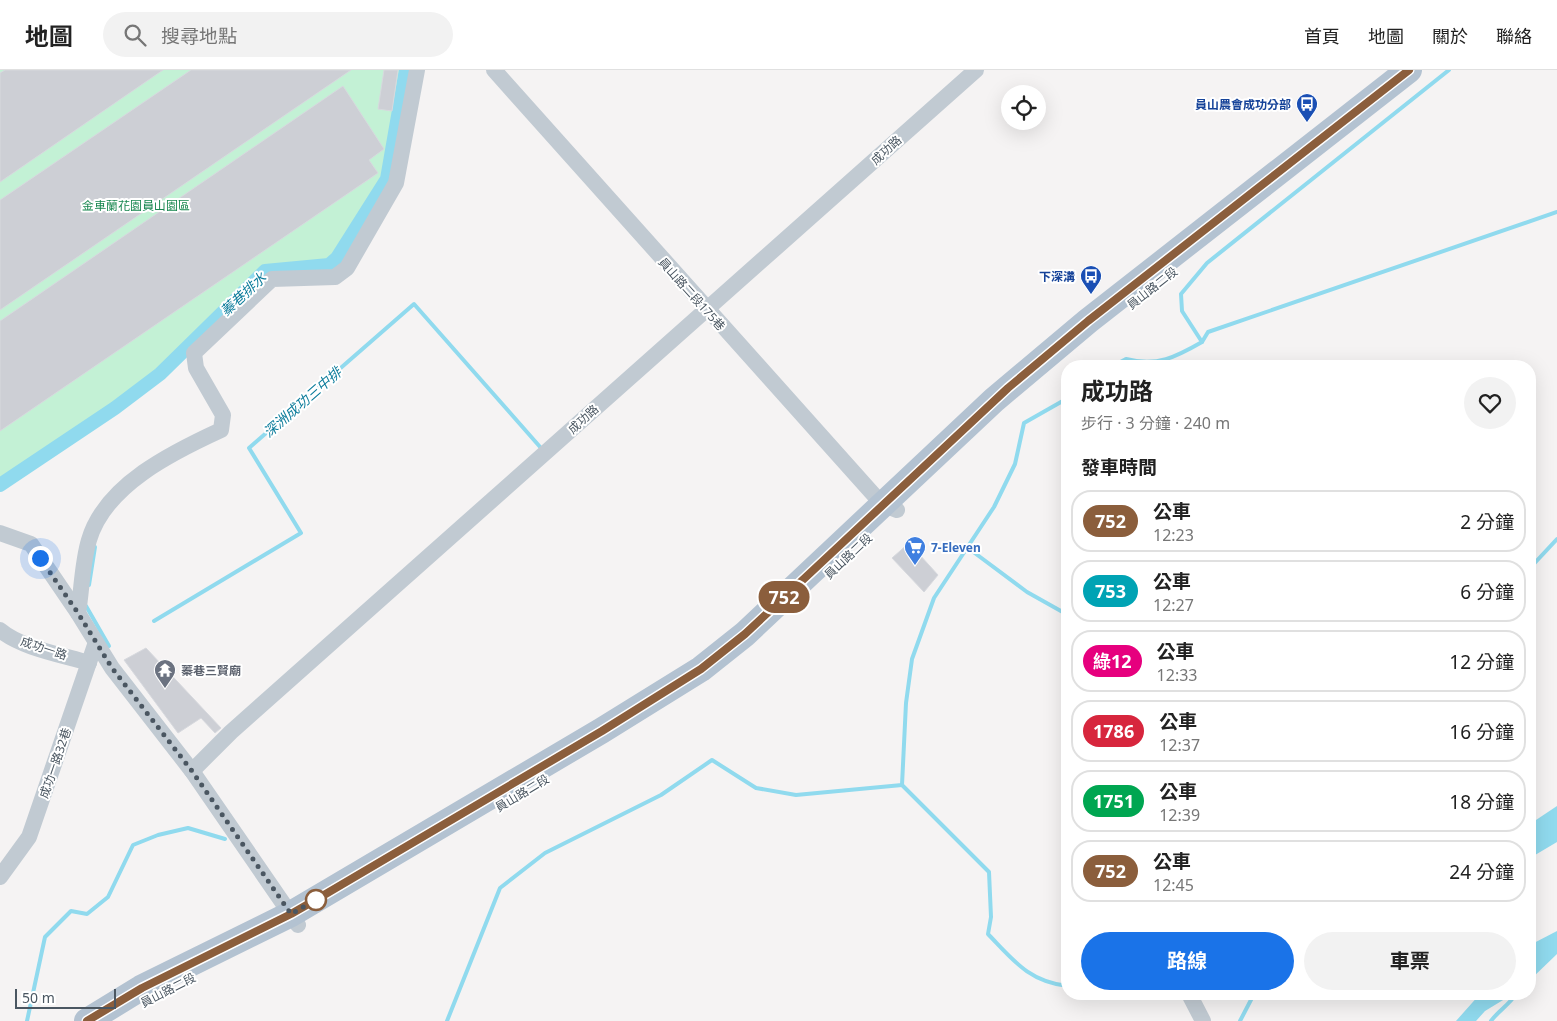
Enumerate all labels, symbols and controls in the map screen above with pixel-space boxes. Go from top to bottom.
search box [103,12,453,57]
text: 地圖 [25,19,73,52]
icon: search [121,21,149,49]
text: 搜尋地點 [161,23,237,49]
text: 首頁 [1304,24,1340,48]
text: 地圖 [1368,24,1404,48]
text: 關於 [1432,24,1468,48]
text: 聯絡 [1496,24,1532,48]
map controls [1001,85,1046,130]
button: locate [1001,85,1046,130]
bus stop icon: 員山農會成功分部 [1295,92,1319,123]
place label: 員山農會成功分部 [1195,96,1291,113]
street label: 成功路 [867,132,905,168]
park label: 金車蘭花園員山園區 [82,197,190,214]
street label: 員山路二段175巷 [655,254,729,334]
street label: 員山路二段 [1123,263,1181,313]
bus stop icon: 下深溝 [1079,264,1103,295]
water label: 蓁巷排水 [216,267,271,320]
place label: 下深溝 [1039,268,1075,285]
water label: 深洲成功三中排 [259,361,347,441]
text: 成功路 [1081,374,1153,407]
button: heart [1464,377,1516,429]
street label: 成功路 [564,401,602,437]
text: 步行 · 3 分鐘 · 240 m [1081,412,1230,434]
text: 發車時間 [1081,454,1157,480]
text: 公車 [1153,498,1191,524]
text: 752 [1095,509,1126,533]
text: 2 分鐘 [1460,509,1514,535]
text: 12:23 [1153,524,1194,546]
street label: 員山路二段 [820,529,876,583]
supermarket icon: 7-Eleven [903,535,927,566]
place label: 7-Eleven [931,539,981,556]
your location [28,546,53,571]
text: 公車 [1153,568,1191,594]
text: 753 [1095,579,1126,603]
text: 6 分鐘 [1460,579,1514,605]
line badge: 752 [755,581,813,613]
text: 752 [769,585,799,609]
text: 12:27 [1153,594,1194,616]
street label: 成功一路 [19,632,69,664]
text: 公車 [1157,638,1195,664]
text: 綠12 [1093,649,1132,673]
text: 12 分鐘 [1449,649,1514,675]
temple icon: 蓁巷三賢廟 [153,658,177,689]
place label: 蓁巷三賢廟 [181,662,241,679]
text: 12:33 [1157,664,1198,686]
text: 公車 [1159,708,1197,734]
text: 1786 [1093,719,1134,743]
text: 16 分鐘 [1449,719,1514,745]
street label: 成功一路32巷 [35,725,75,801]
text: 12:37 [1159,734,1200,756]
street label: 員山路二段 [492,770,552,816]
text: 公車 [1159,778,1197,804]
text: 1751 [1093,789,1134,813]
text: 18 分鐘 [1449,789,1514,815]
text: 12:39 [1159,804,1200,826]
text: 公車 [1153,848,1191,874]
text: 752 [1095,859,1126,883]
text: 24 分鐘 [1449,859,1514,885]
text: 12:45 [1153,874,1194,896]
unlabelled marker [305,889,327,911]
button: 路線 [1081,932,1294,990]
button: 車票 [1304,932,1516,990]
street label: 員山路二段 [137,969,199,1011]
scale bar [15,986,116,1009]
text: 50 m [22,988,55,1007]

